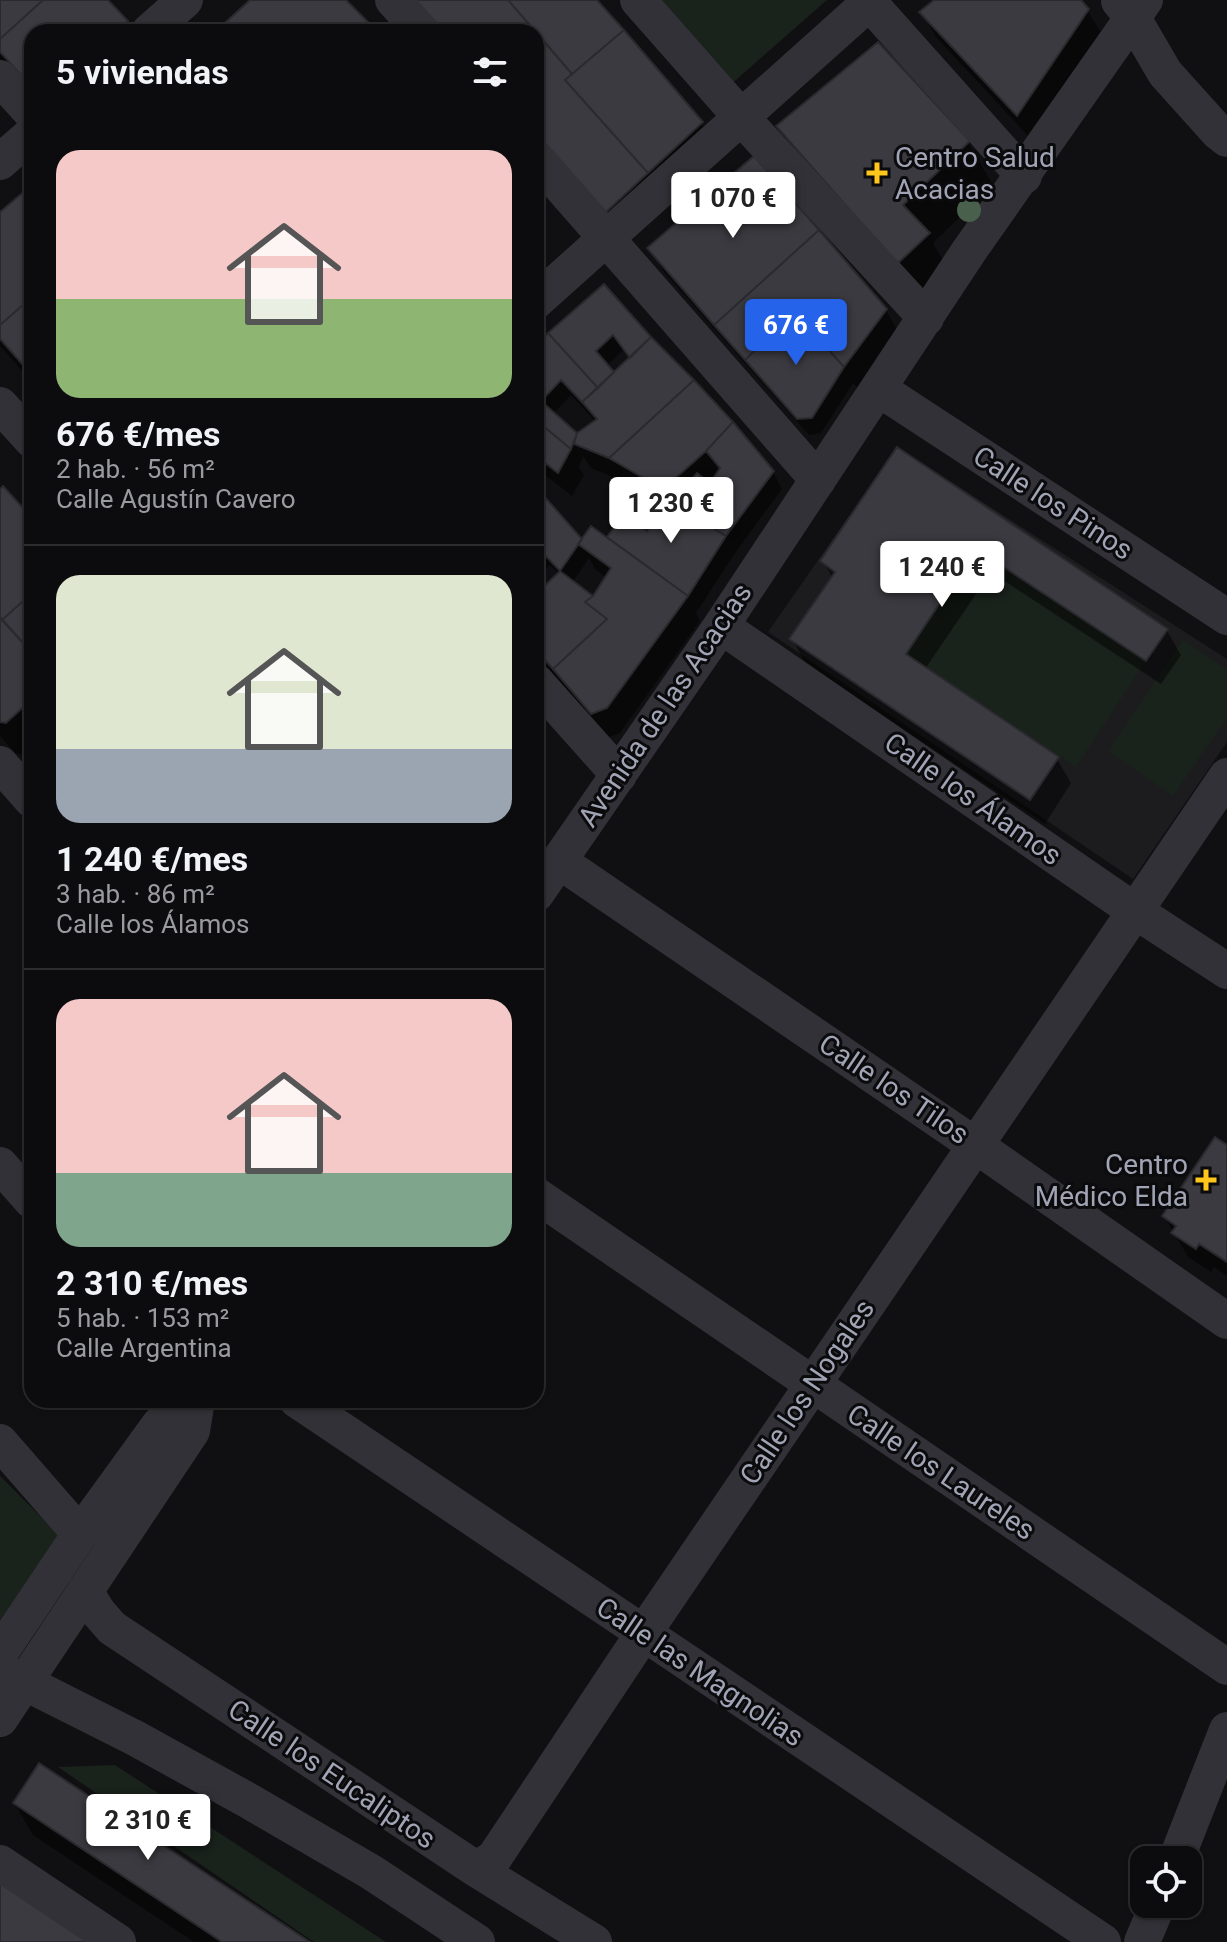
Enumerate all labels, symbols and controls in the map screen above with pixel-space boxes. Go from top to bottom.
icon: filters [468,50,512,94]
text: 5 viviendas [56,52,229,92]
place label: Centro Salud Acacias [895,141,1055,206]
marker: Centro Salud Acacias [866,162,888,184]
pin: 1 070 € [659,172,807,240]
text: 1 070 € [689,183,777,213]
icon: home [212,202,356,346]
pin: 676 € [740,299,852,367]
text: 676 € [763,310,829,340]
text: 676 €/mes [56,414,220,454]
street label: Calle los Pinos [967,439,1139,567]
text: 2 hab. · 56 m² [56,454,215,484]
pin: 1 230 € [597,477,745,545]
text: Calle Agustín Cavero [56,484,295,514]
text: 1 230 € [627,488,715,518]
pin: 1 240 € [868,541,1016,609]
text: 1 240 € [898,552,986,582]
street label: Avenida de las Acacias [571,577,759,833]
icon: home [212,627,356,771]
street label: Calle los Álamos [878,726,1068,872]
text: 1 240 €/mes [56,839,248,879]
text: 3 hab. · 86 m² [56,879,215,909]
text: Calle los Álamos [56,909,249,939]
street label: Calle los Tilos [813,1027,975,1151]
icon: home [212,1051,356,1195]
place label: Centro Médico Elda [1035,1148,1188,1213]
marker: Centro Médico Elda [1195,1169,1217,1191]
text: 2 310 €/mes [56,1263,248,1303]
street label: Calle los Nogales [733,1293,881,1491]
text: 5 hab. · 153 m² [56,1303,229,1333]
text: Calle Argentina [56,1333,232,1363]
street label: Calle los Laureles [841,1397,1041,1547]
street label: Calle las Magnolias [590,1591,810,1753]
street label: Calle los Eucaliptos [222,1692,442,1856]
pin: 2 310 € [74,1794,222,1862]
text: 2 310 € [104,1805,192,1835]
map controls [1130,1846,1202,1918]
button: locate [1130,1846,1202,1918]

